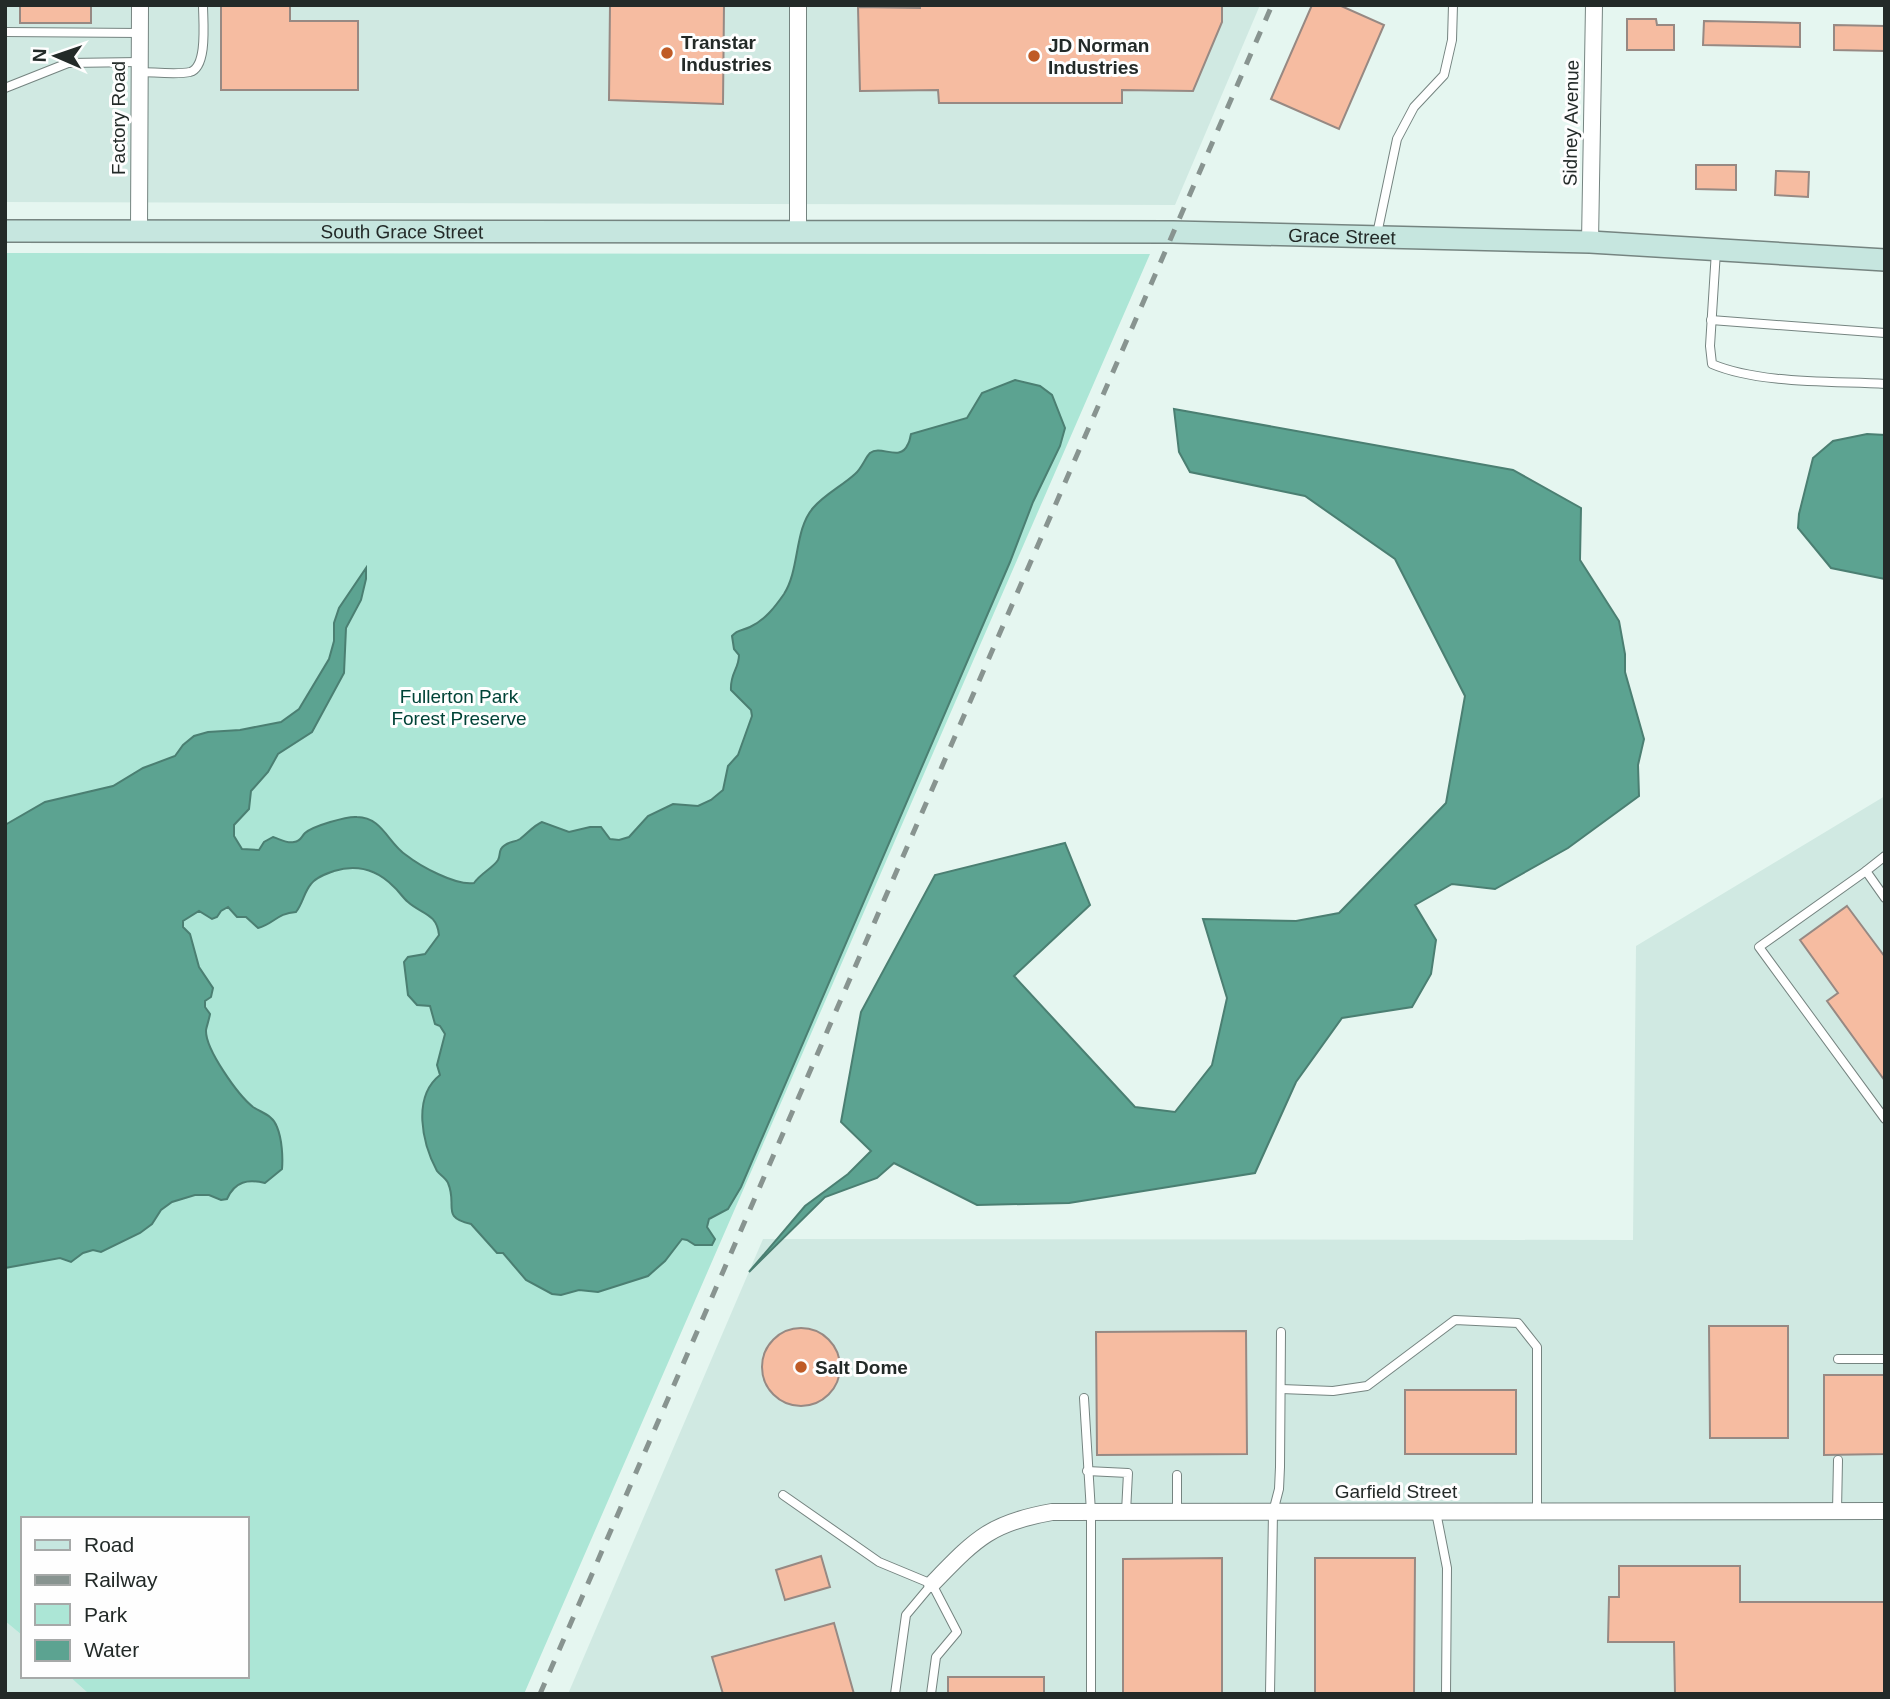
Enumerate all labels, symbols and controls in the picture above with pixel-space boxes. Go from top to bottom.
north arrow [21,21,91,91]
place label: Transtar Industries [681,32,772,75]
place label: JD Norman Industries [1048,35,1149,78]
marker: Transtar Industries [659,45,675,61]
text: N [29,48,50,63]
marker: JD Norman Industries [1026,48,1042,64]
street label: Sidney Avenue [1559,60,1583,186]
street label: Factory Road [108,61,129,175]
street label: South Grace Street [321,221,484,242]
street label: Grace Street [1288,224,1397,248]
park label: Fullerton Park Forest Preserve [391,686,527,729]
place label: Salt Dome [815,1357,908,1378]
marker: Salt Dome [793,1359,809,1375]
street label: Garfield Street [1335,1481,1458,1502]
legend [21,1517,248,1678]
text: Road [84,1533,134,1556]
text: Railway [84,1568,158,1591]
text: Park [84,1603,128,1626]
text: Water [84,1638,139,1661]

